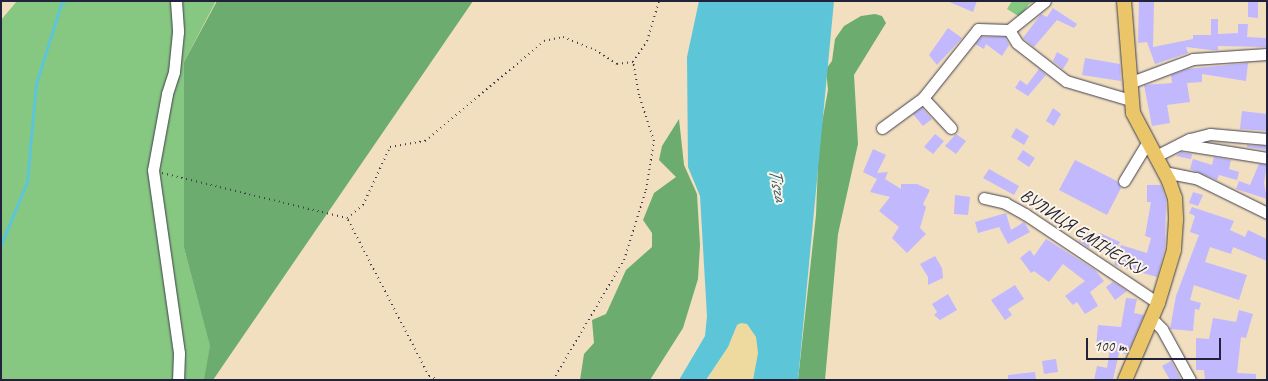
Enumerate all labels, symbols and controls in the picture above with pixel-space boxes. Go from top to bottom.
water label: Tisza [763,167,791,203]
street label: ВУЛИЦЯ ЕМІНЕСКУ [1016,184,1148,280]
scale bar [1088,328,1223,360]
text: 100 m [1094,337,1126,356]

